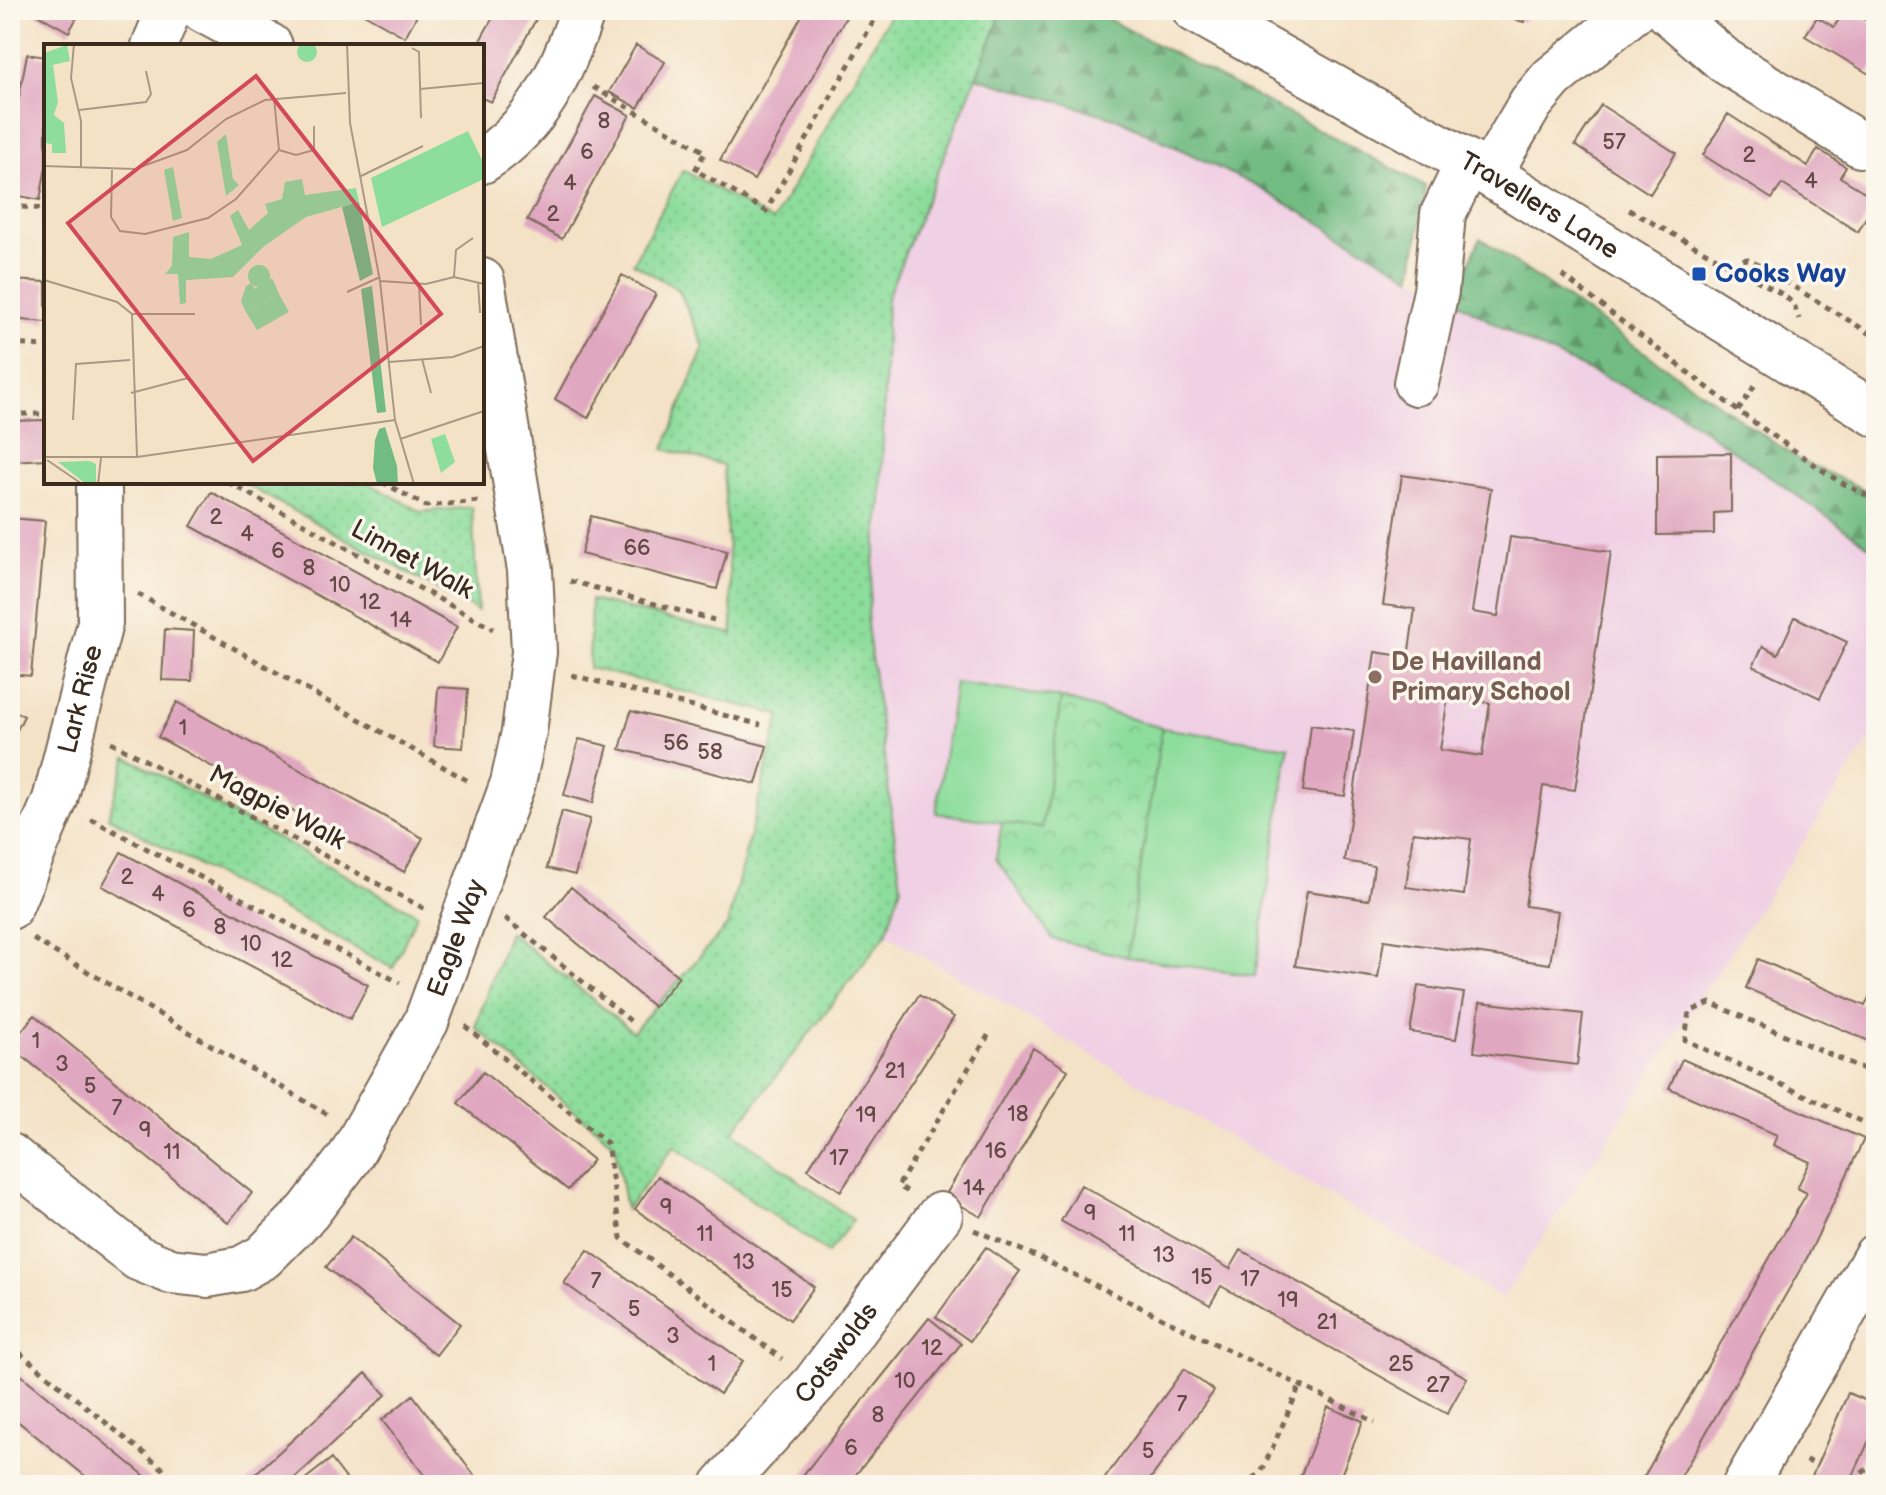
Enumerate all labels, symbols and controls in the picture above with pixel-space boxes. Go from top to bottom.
inset map [44,44,484,484]
house number: 8 [598,108,610,135]
house number: 57 [1602,129,1626,156]
house number: 6 [580,139,594,166]
house number: 2 [1743,142,1756,169]
street label: Travellers Lane [1454,145,1624,266]
house number: 4 [1804,168,1818,195]
house number: 4 [563,170,577,197]
house number: 2 [547,201,560,228]
place label: Cooks Way [1715,259,1846,290]
marker: Cooks Way [1690,265,1708,283]
house number: 2 [210,504,223,531]
street label: Linnet Walk [345,514,479,606]
house number: 4 [240,521,254,548]
house number: 66 [624,535,650,562]
house number: 6 [271,538,285,565]
house number: 8 [303,555,315,582]
house number: 10 [329,572,351,599]
house number: 12 [359,589,381,616]
house number: 14 [390,607,413,634]
street label: Lark Rise [52,642,109,757]
place label: De Havilland Primary School [1391,647,1571,708]
marker: De Havilland Primary School [1366,668,1384,686]
house number: 1 [179,715,187,742]
house number: 56 [663,730,689,757]
house number: 58 [697,739,723,766]
street label: Magpie Walk [203,759,351,857]
house number: 2 [121,864,134,891]
street label: Eagle Way [421,875,492,1001]
house number: 4 [151,881,165,908]
house number: 6 [182,897,196,924]
house number: 8 [214,914,226,941]
house number: 10 [240,931,262,958]
house number: 12 [271,947,293,974]
house number: 1 [32,1028,40,1055]
house number: 3 [55,1051,69,1078]
house number: 21 [884,1058,906,1085]
house number: 5 [84,1073,96,1100]
house number: 7 [112,1095,123,1122]
house number: 18 [1007,1101,1029,1128]
house number: 19 [855,1102,877,1129]
house number: 9 [139,1117,151,1144]
house number: 16 [985,1138,1007,1165]
house number: 11 [163,1139,181,1166]
house number: 17 [829,1145,849,1172]
house number: 14 [963,1175,986,1202]
house number: 9 [660,1194,672,1221]
house number: 9 [1084,1200,1096,1227]
house number: 11 [696,1221,714,1248]
house number: 11 [1118,1221,1136,1248]
house number: 13 [1153,1242,1175,1269]
house number: 13 [733,1249,755,1276]
house number: 15 [1191,1264,1213,1291]
house number: 17 [1240,1266,1260,1293]
house number: 7 [591,1268,602,1295]
house number: 15 [771,1277,793,1304]
house number: 19 [1277,1287,1299,1314]
house number: 5 [628,1296,640,1323]
street label: Cotswolds [788,1297,885,1410]
house number: 21 [1316,1309,1338,1336]
house number: 3 [666,1323,680,1350]
house number: 12 [921,1335,943,1362]
house number: 1 [708,1351,716,1378]
house number: 25 [1388,1351,1414,1378]
house number: 10 [894,1368,916,1395]
house number: 27 [1426,1372,1450,1399]
house number: 7 [1177,1391,1188,1418]
house number: 8 [872,1402,884,1429]
house number: 6 [844,1435,858,1462]
house number: 5 [1142,1438,1154,1465]

